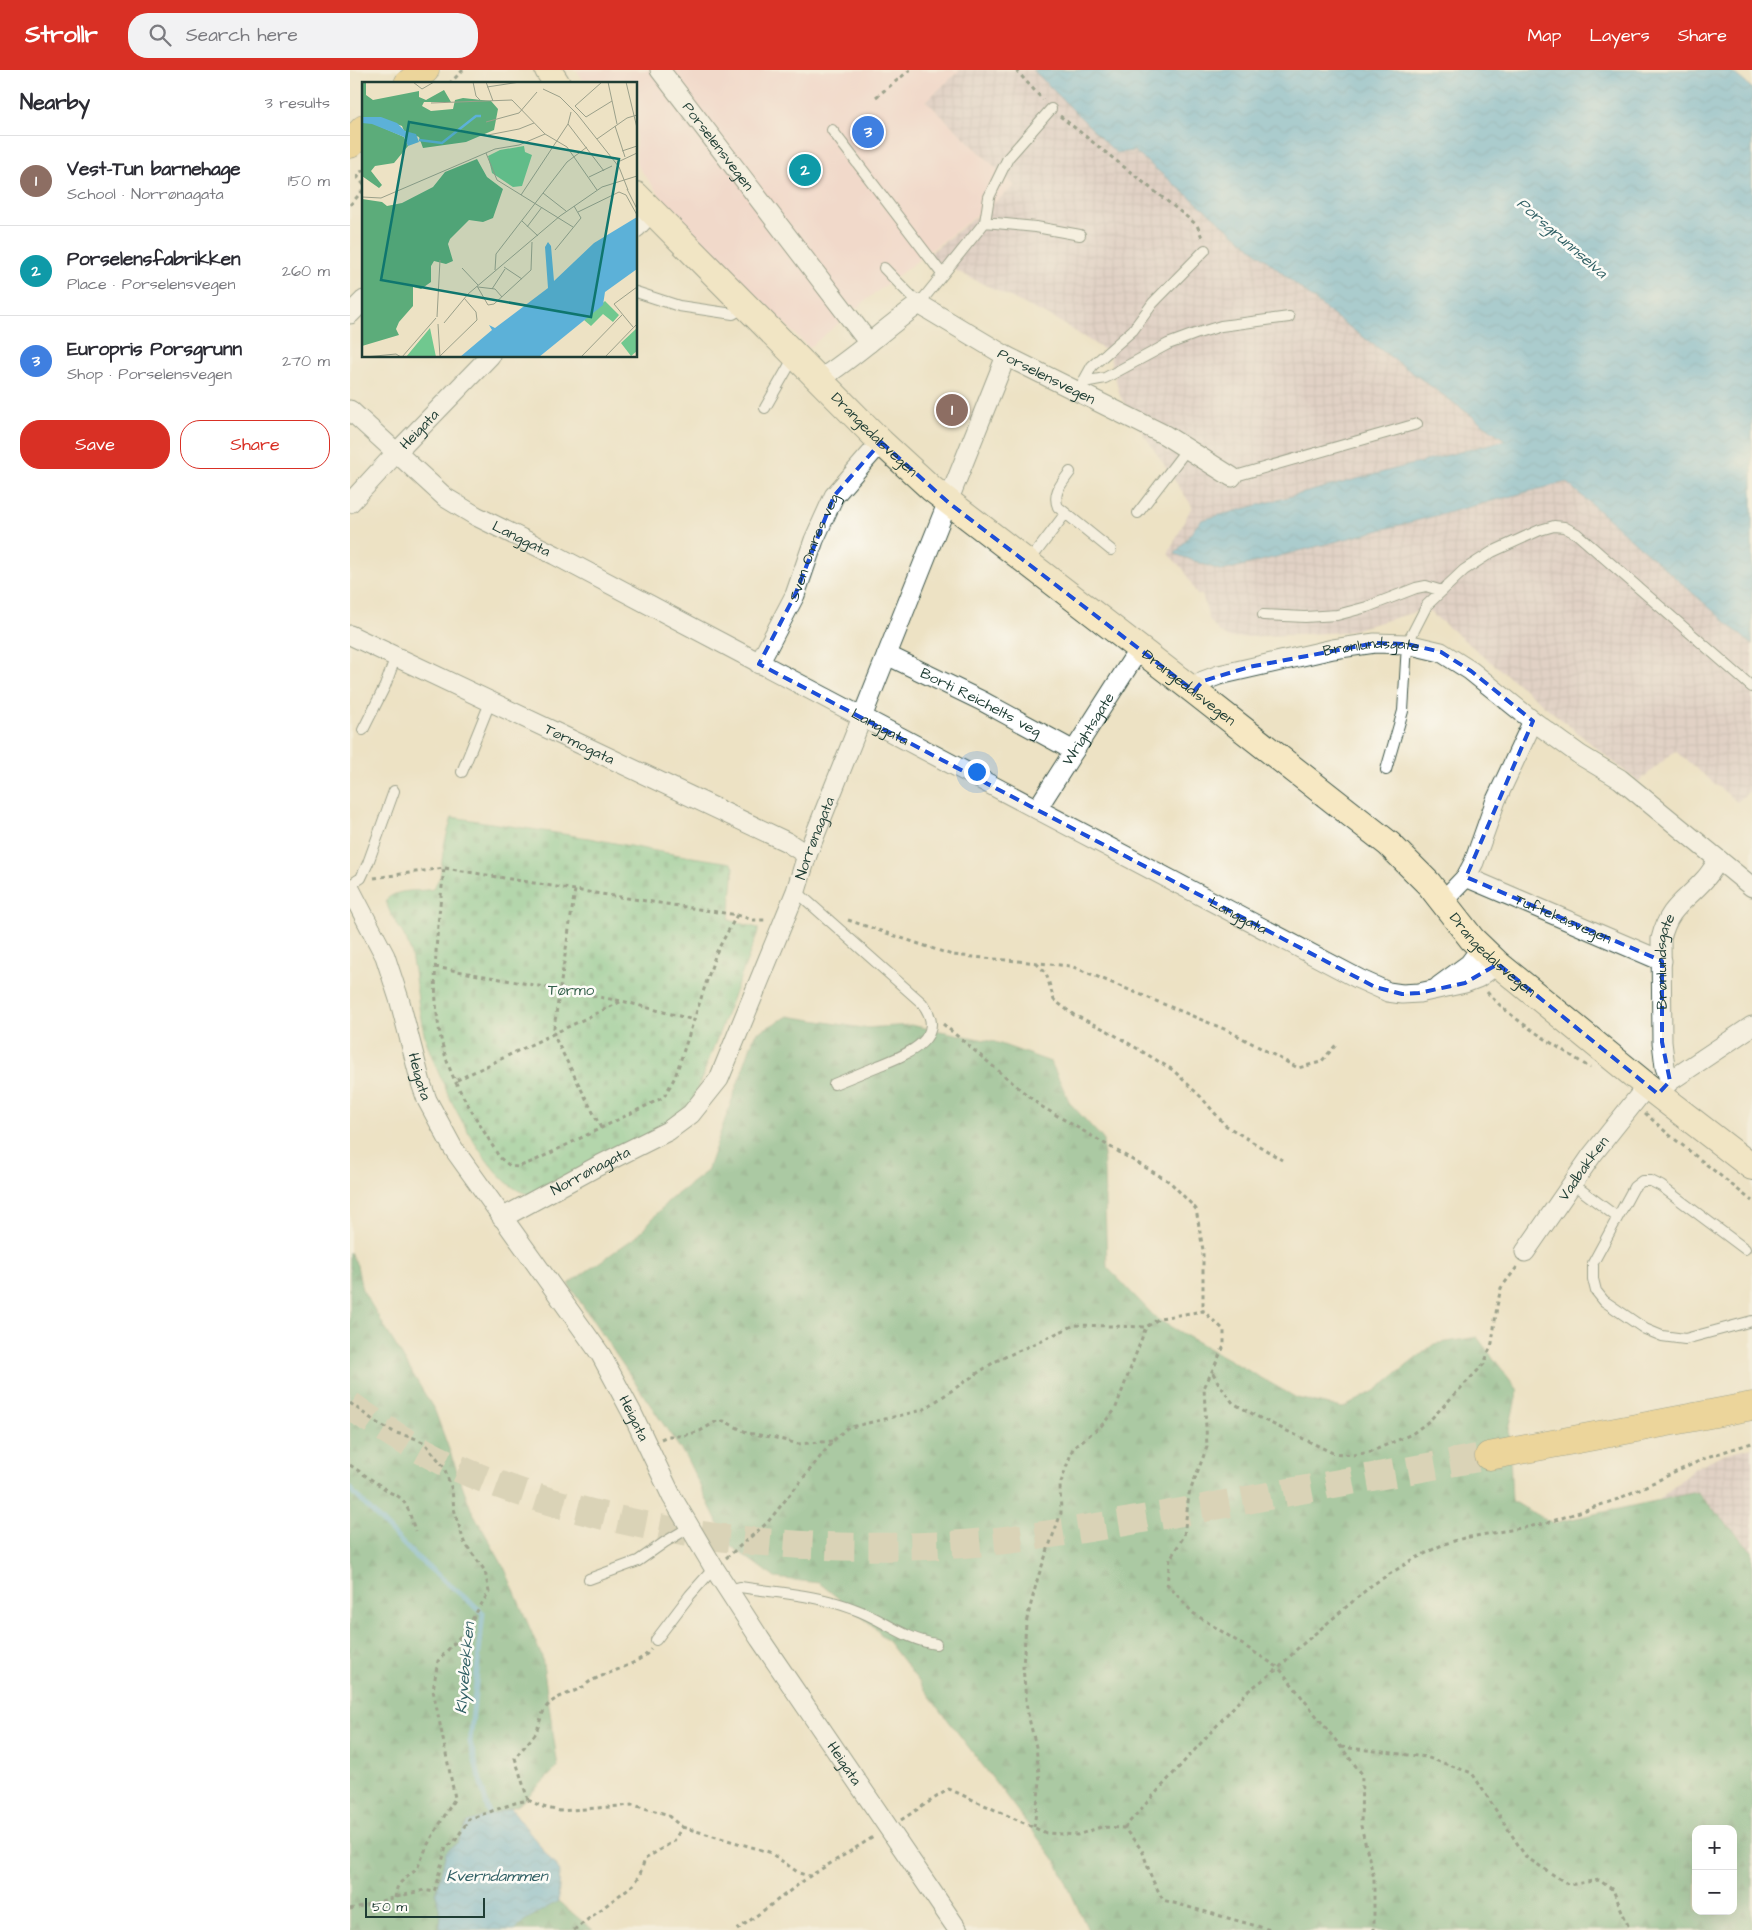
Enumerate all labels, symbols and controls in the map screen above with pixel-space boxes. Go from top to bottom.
search box [128,13,478,58]
text: Strollr [25,18,98,52]
icon: search [146,21,174,49]
text: Search here [186,22,298,49]
text: Map [1527,23,1561,48]
text: Layers [1589,23,1650,48]
text: Share [1678,23,1727,48]
inset map [362,82,638,358]
text: Nearby [20,88,90,117]
text: 3 results [265,92,330,114]
street label: Porselensvegen [678,97,759,195]
pin: 3 [852,113,884,151]
pin: 2 [789,151,821,189]
text: Vest-Tun barnehage [67,156,241,183]
text: 1 [35,170,37,192]
text: 150 m [288,170,330,192]
text: School · Norrønagata [67,183,224,205]
water label: Porsgrunnselva [1512,193,1612,285]
text: Porselensfabrikken [67,246,241,273]
text: 2 [31,260,41,282]
text: 260 m [282,260,330,282]
text: Place · Porselensvegen [67,273,235,295]
text: Europris Porsgrunn [67,336,242,363]
street label: Porselensvegen [994,343,1100,410]
text: 3 [32,350,40,372]
text: 270 m [282,350,330,372]
text: Shop · Porselensvegen [67,363,232,385]
street label: Drangedalsvegen [827,387,923,482]
pin: 1 [936,391,968,429]
street label: Heigata [395,404,444,454]
button: Save [20,420,170,469]
button: Share [180,420,330,469]
street label: Sven Omres veg [783,490,845,605]
street label: Langgata [489,515,554,562]
street label: Brønlundsgate [1321,633,1422,661]
street label: Drangedalsvegen [1138,644,1241,731]
street label: Borti Reichelts veg [917,662,1045,743]
street label: Wrightsgate [1057,688,1119,770]
street label: Langgata [848,703,913,751]
street label: Tørmogata [541,718,618,770]
your location [964,759,990,785]
street label: Norrønagata [790,793,840,882]
street label: Tuftekåsvegen [1512,889,1616,949]
street label: Langgata [1206,892,1271,939]
street label: Drangedalsvegen [1445,908,1541,1002]
street label: Brønlundsgate [1650,909,1680,1010]
park label: Tørmo [548,980,595,1001]
street label: Heigata [403,1050,437,1103]
street label: Vadbakken [1553,1131,1614,1205]
street label: Norrønagata [547,1141,634,1200]
street label: Heigata [614,1391,654,1445]
water label: Klyvebekken [450,1619,481,1715]
street label: Heigata [822,1737,867,1790]
map controls [1692,1825,1737,1915]
button: + [1692,1825,1737,1870]
water label: Kverndammen [446,1865,550,1887]
button: − [1692,1870,1737,1915]
scale bar [365,1895,485,1918]
text: 50 m [372,1897,407,1917]

